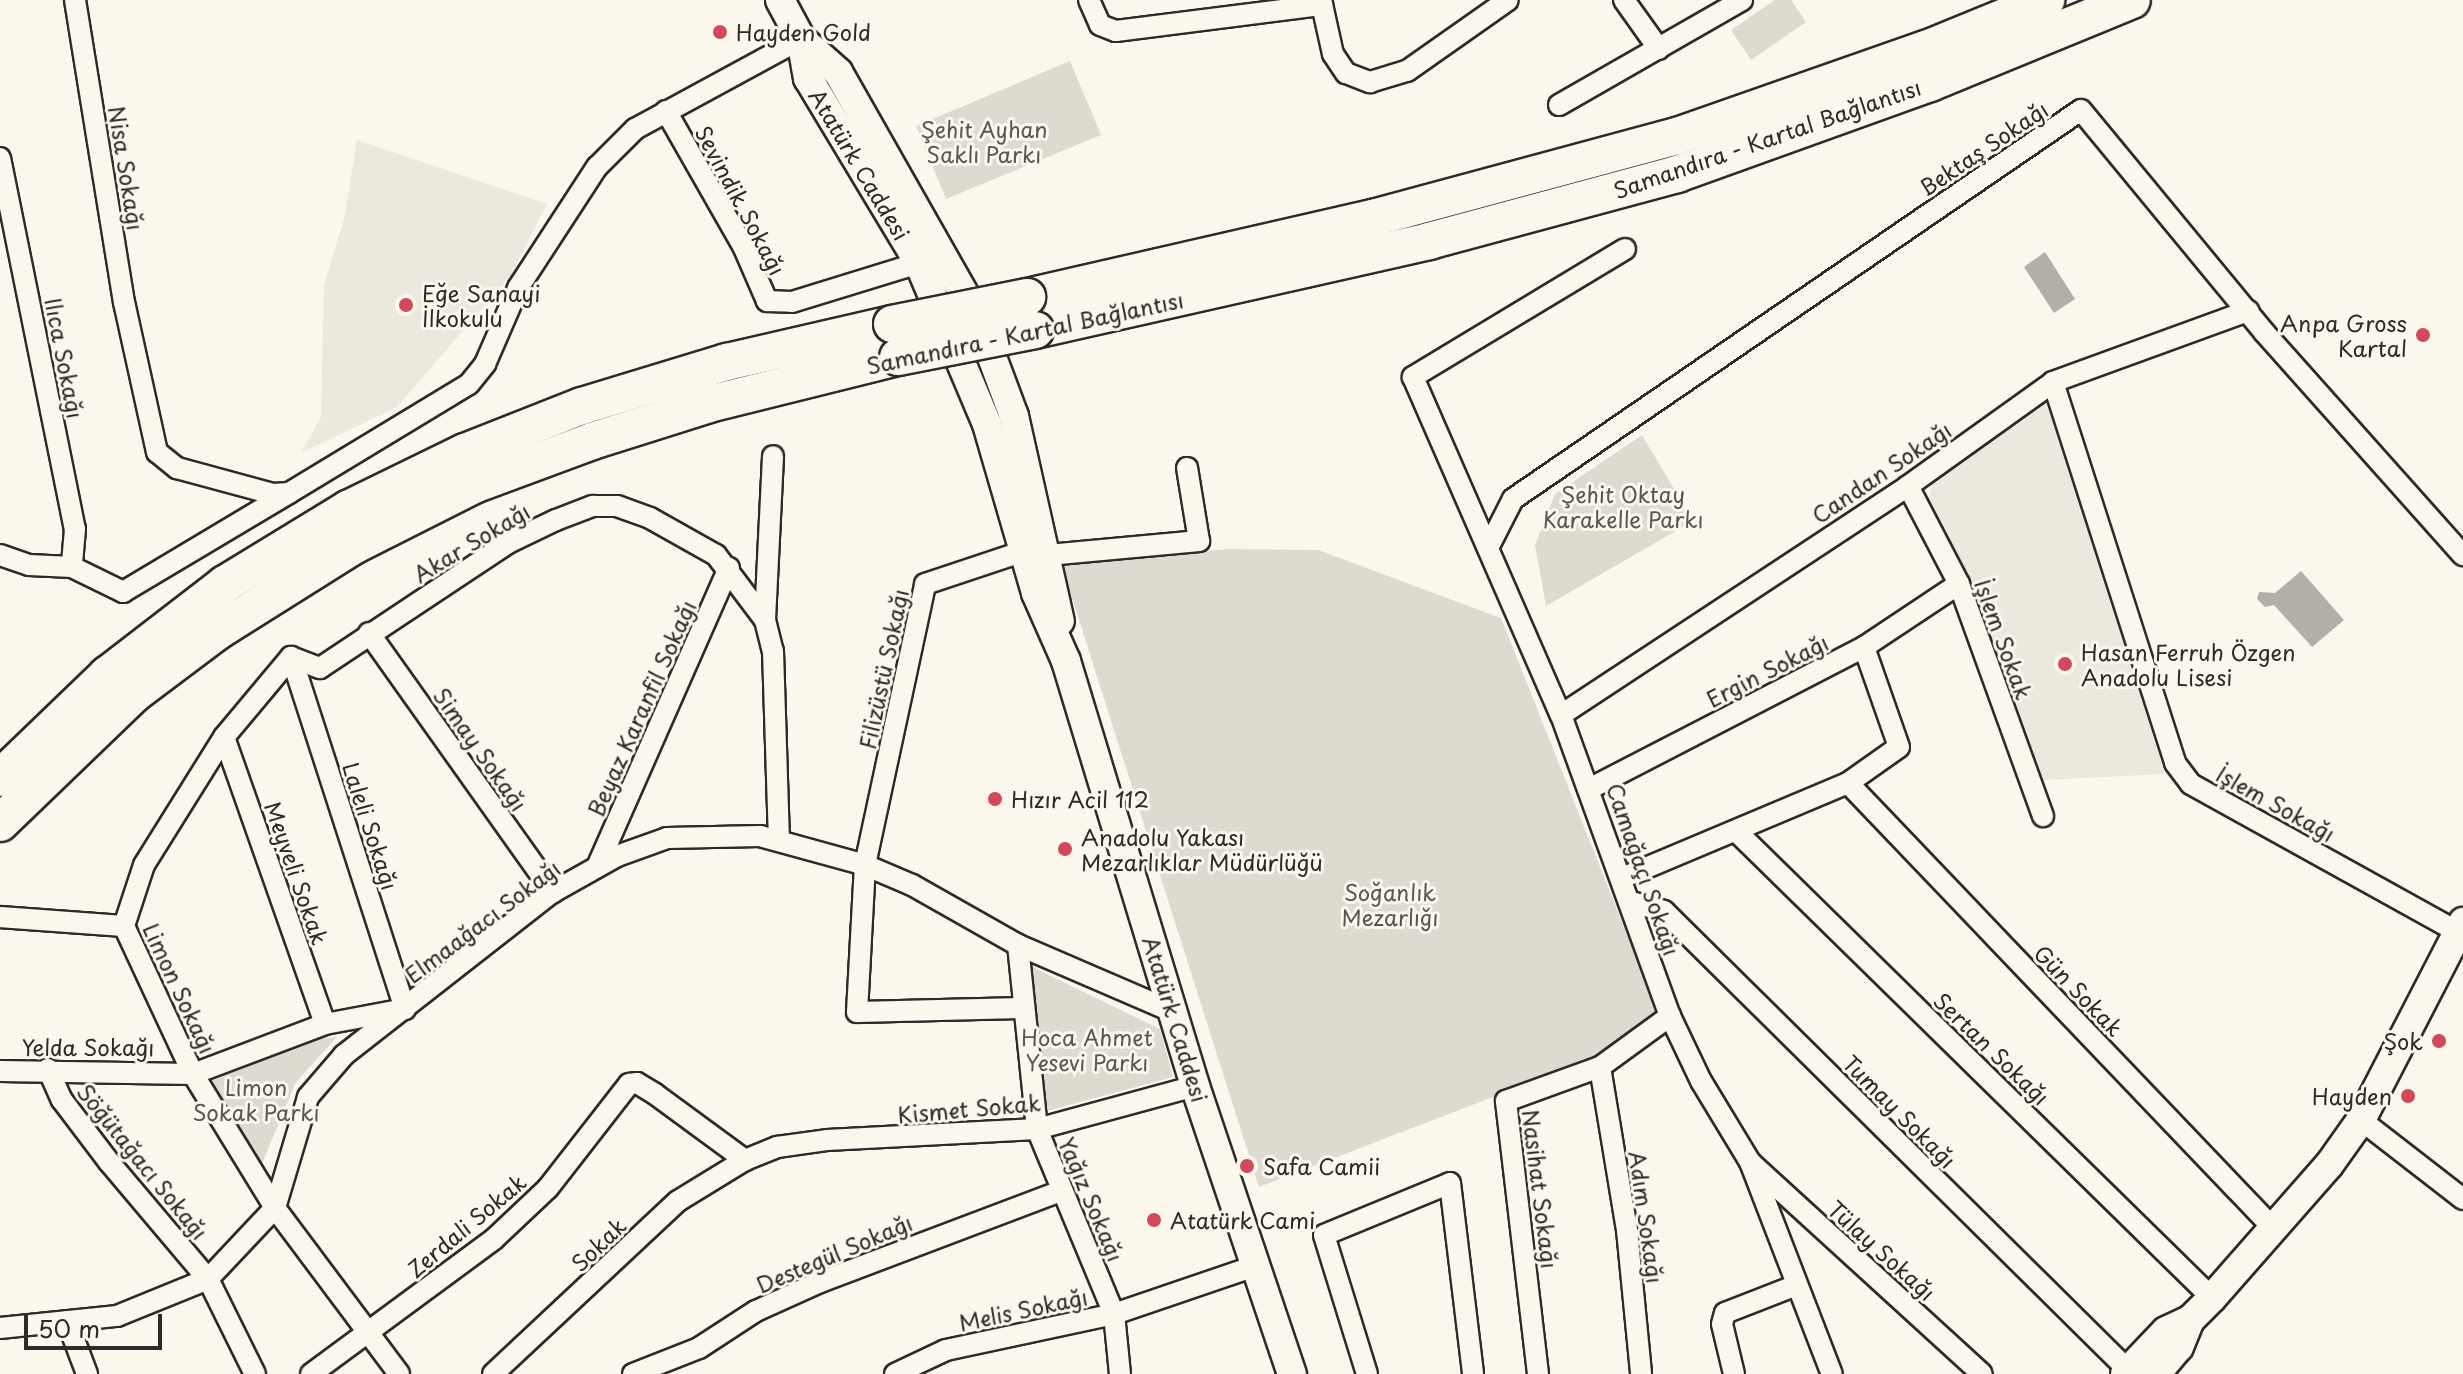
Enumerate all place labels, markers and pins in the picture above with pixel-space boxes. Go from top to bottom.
place label: Hayden Gold [736,19,872,45]
marker: Hayden Gold [711,23,729,41]
place label: Eğe Sanayi İlkokulu [422,279,541,330]
marker: Eğe Sanayi İlkokulu [397,296,415,314]
place label: Anpa Gross Kartal [2283,309,2407,360]
marker: Anpa Gross Kartal [2414,326,2432,344]
place label: Hasan Ferruh Özgen Anadolu Lisesi [2081,638,2296,690]
marker: Hasan Ferruh Özgen Anadolu Lisesi [2056,655,2074,673]
place label: Hızır Acil 112 [1011,786,1151,812]
marker: Hızır Acil 112 [986,790,1004,808]
place label: Anadolu Yakası Mezarlıklar Müdürlüğü [1081,823,1323,874]
marker: Anadolu Yakası Mezarlıklar Müdürlüğü [1056,840,1074,858]
place label: Şok [2384,1028,2423,1054]
marker: Şok [2430,1032,2448,1050]
place label: Hayden [2312,1083,2392,1109]
marker: Hayden [2399,1087,2417,1105]
place label: Safa Camii [1263,1153,1381,1179]
marker: Safa Camii [1238,1157,1256,1175]
place label: Atatürk Cami [1170,1207,1318,1233]
marker: Atatürk Cami [1145,1211,1163,1229]

